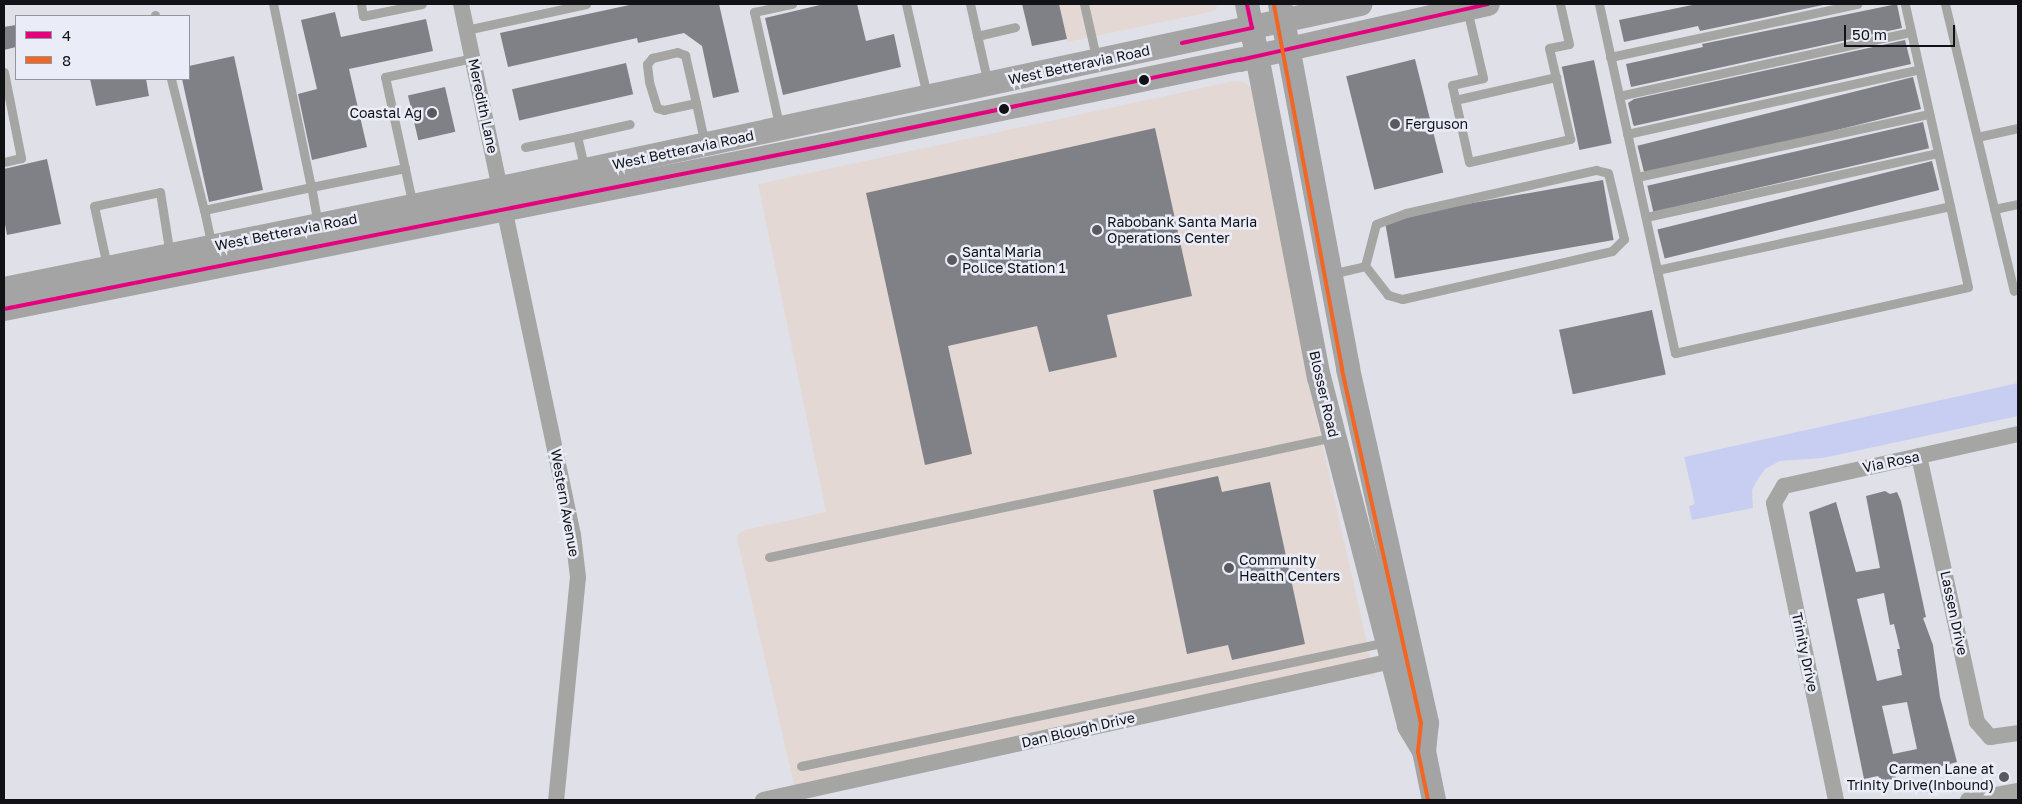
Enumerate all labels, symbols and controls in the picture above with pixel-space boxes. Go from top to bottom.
legend [15,15,190,80]
scale bar [1847,15,1958,47]
text: 50 m [1852,25,1887,43]
text: 4 [62,26,71,44]
street label: West Betteravia Road [1007,42,1151,88]
text: 8 [62,51,71,69]
street label: Meredith Lane [465,57,501,155]
unlabelled marker [1139,75,1149,85]
unlabelled marker [999,104,1009,114]
place label: Coastal Ag [349,105,422,121]
marker: Coastal Ag [426,107,438,119]
place label: Ferguson [1405,116,1468,132]
marker: Ferguson [1389,118,1401,130]
street label: West Betteravia Road [611,127,755,173]
street label: West Betteravia Road [213,210,359,254]
place label: Rabobank Santa Maria Operations Center [1107,214,1257,246]
marker: Rabobank Santa Maria Operations Center [1091,224,1103,236]
place label: Santa Maria Police Station 1 [962,244,1066,276]
marker: Santa Maria Police Station 1 [946,254,958,266]
street label: Blosser Road [1306,349,1342,439]
street label: Western Avenue [547,448,583,558]
street label: Via Rosa [1861,448,1921,476]
place label: Community Health Centers [1239,552,1340,584]
marker: Community Health Centers [1223,562,1235,574]
street label: Lassen Drive [1937,569,1971,657]
street label: Trinity Drive [1788,611,1822,693]
street label: Dan Blough Drive [1020,709,1136,751]
place label: Carmen Lane at Trinity Drive(Inbound) [1847,761,1994,794]
marker: Carmen Lane at Trinity Drive(Inbound) [1998,771,2010,783]

